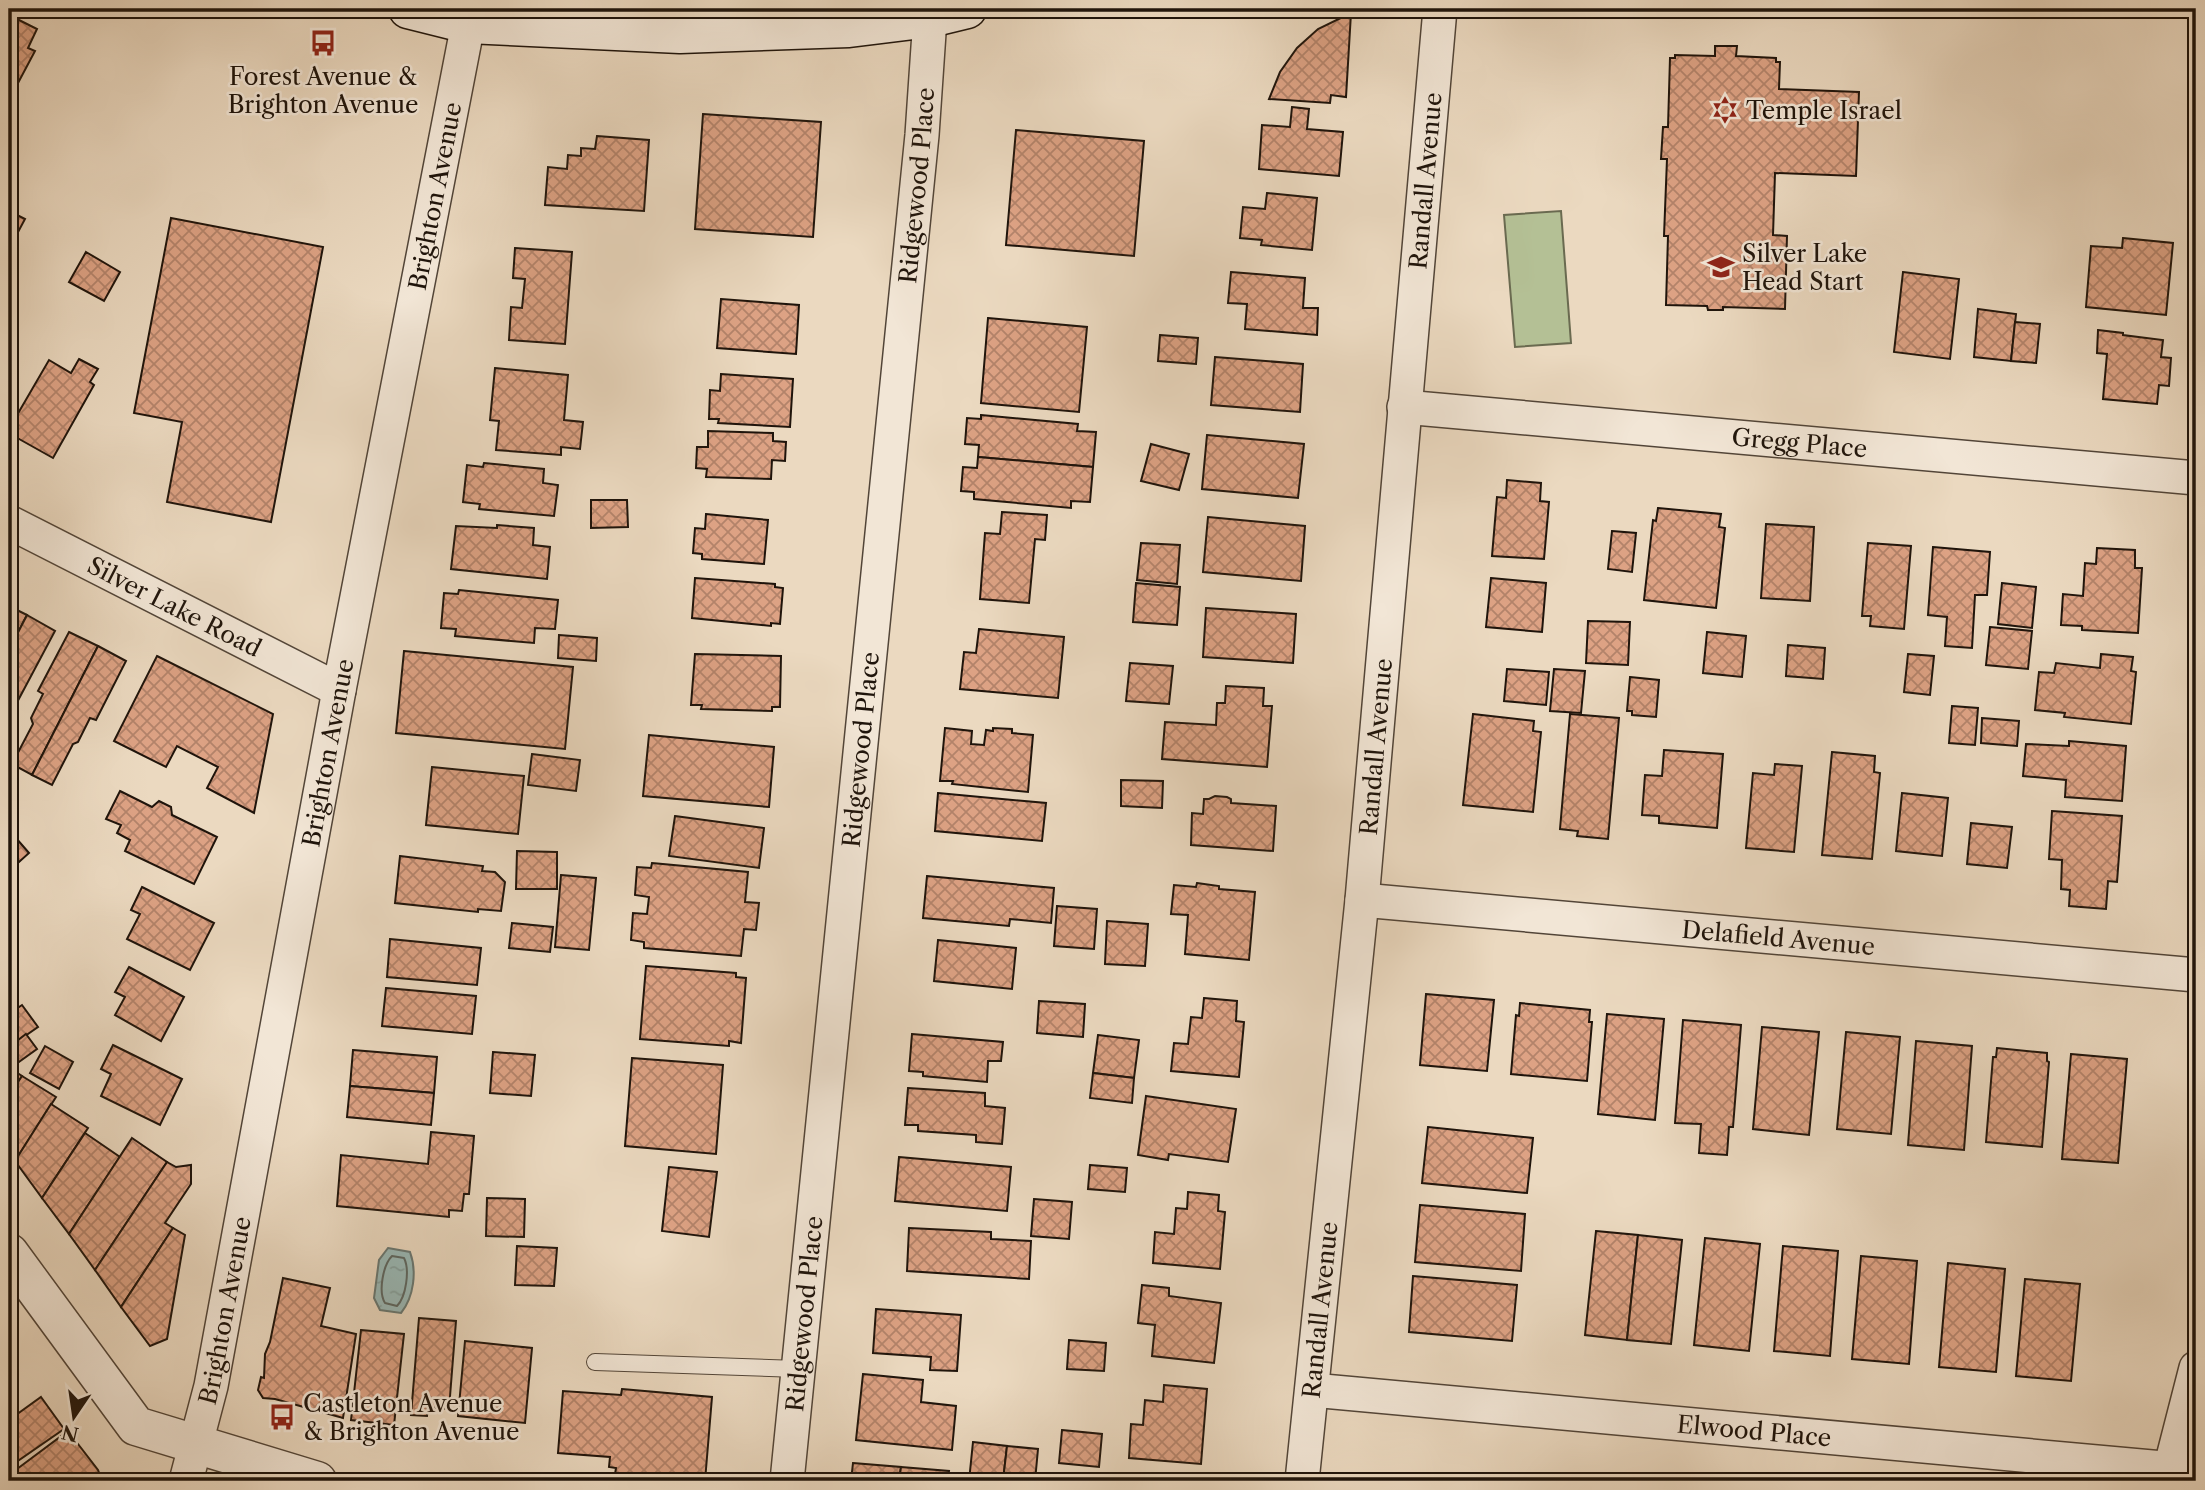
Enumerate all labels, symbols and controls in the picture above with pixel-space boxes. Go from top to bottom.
bus stop icon: Forest Avenue & Brighton Avenue [308,28,338,58]
place label: Forest Avenue & Brighton Avenue [228,62,418,119]
street label: Ridgewood Place [893,87,940,285]
street label: Randall Avenue [1403,91,1447,271]
synagogue icon: Temple Israel [1710,95,1740,125]
place label: Temple Israel [1746,96,1902,125]
street label: Brighton Avenue [402,100,467,293]
place label: Silver Lake Head Start [1742,239,1867,296]
school or university icon: Silver Lake Head Start [1706,252,1736,282]
street label: Gregg Place [1730,422,1868,463]
street label: Silver Lake Road [83,550,267,663]
street label: Ridgewood Place [836,650,885,849]
street label: Brighton Avenue [296,656,359,849]
street label: Randall Avenue [1353,657,1398,836]
street label: Delafield Avenue [1680,914,1876,961]
street label: Brighton Avenue [192,1214,256,1408]
street label: Ridgewood Place [780,1215,828,1413]
street label: Randall Avenue [1296,1220,1343,1400]
north arrow [38,1382,108,1452]
place label: Castleton Avenue & Brighton Avenue [303,1389,519,1446]
bus stop icon: Castleton Avenue & Brighton Avenue [267,1402,297,1432]
street label: Elwood Place [1676,1409,1833,1452]
text: N [60,1420,81,1446]

